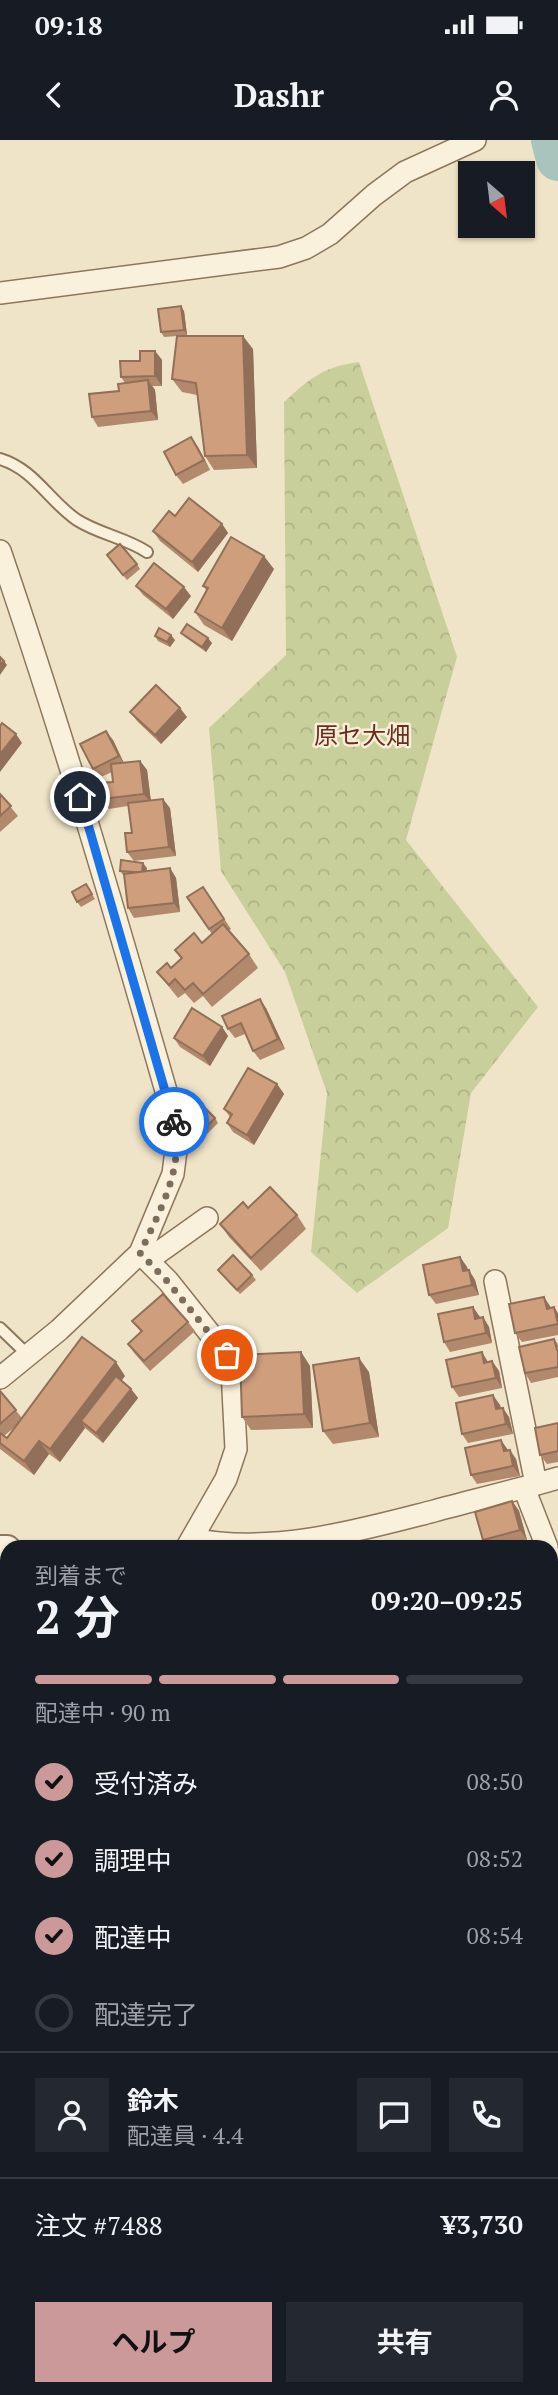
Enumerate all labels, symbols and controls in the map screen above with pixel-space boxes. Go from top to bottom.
text: 09:18 [35,8,103,42]
text: Dashr [234,74,324,116]
icon: back [35,76,73,114]
icon: person [485,76,523,114]
north arrow [458,161,536,238]
map controls [458,161,535,238]
district label: 原セ大畑 [314,719,410,751]
pin [50,767,110,827]
icon: home [61,778,99,816]
courier [139,1087,209,1157]
icon: bike [155,1103,193,1141]
pin [197,1325,257,1385]
icon: bag [208,1336,246,1374]
text: 到着まで [35,1560,127,1591]
text: 09:20–09:25 [371,1583,523,1617]
text: 2 分 [35,1586,119,1647]
text: 配達中 · 90 m [35,1697,171,1728]
icon: check [35,1763,73,1801]
text: 受付済み [94,1766,198,1800]
text: 08:50 [466,1766,523,1797]
icon: check [35,1840,73,1878]
text: 調理中 [94,1843,172,1877]
text: 08:52 [466,1843,523,1874]
icon: check [35,1917,73,1955]
text: 配達中 [94,1920,172,1954]
text: 08:54 [466,1920,523,1951]
text: 配達完了 [94,1997,198,2031]
button: person [35,2078,109,2152]
button: chat [357,2078,431,2152]
button: phone [449,2078,523,2152]
text: 鈴木 [127,2083,179,2117]
text: 配達員 · 4.4 [127,2120,244,2151]
text: ¥3,730 [442,2207,523,2241]
text: 注文 #7488 [35,2208,163,2242]
button: ヘルプ [35,2302,272,2382]
button: 共有 [286,2302,523,2382]

